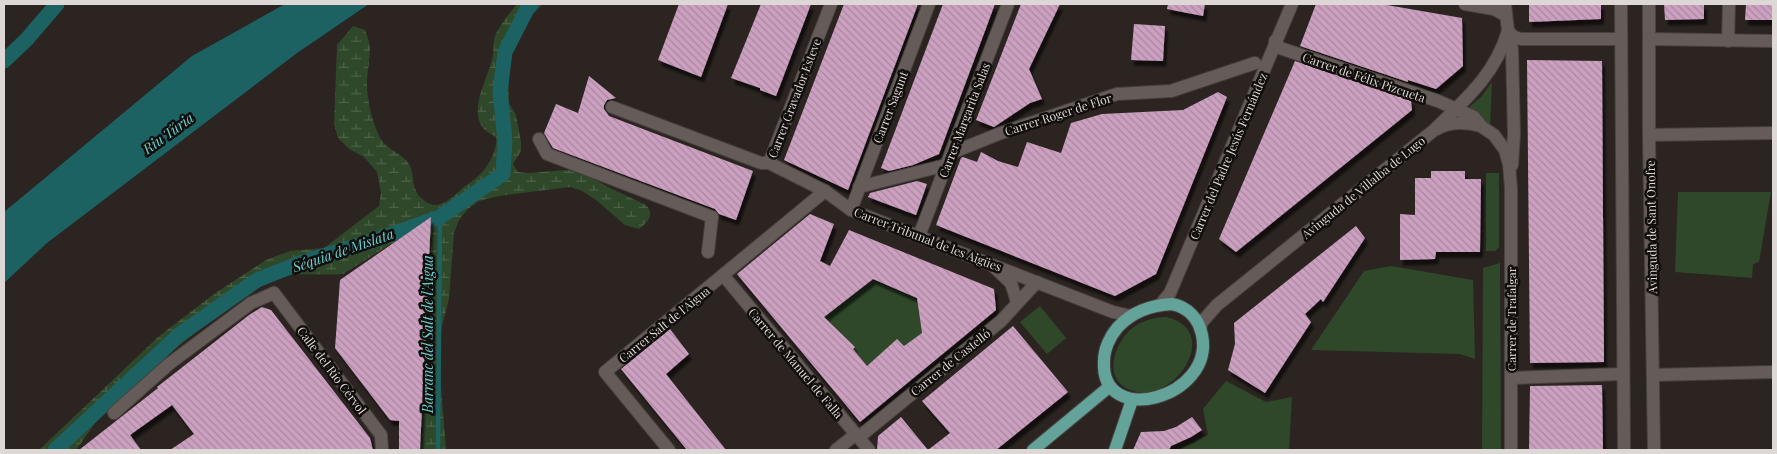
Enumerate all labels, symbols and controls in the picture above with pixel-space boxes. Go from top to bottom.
street label: Carrer Gravador Esteve [764,36,824,160]
street label: Carrer de Félix Pizcueta [1300,48,1428,106]
street label: Carrer Margarita Salas [935,60,993,180]
street label: Carrer Sagunt [869,68,911,145]
street label: Carrer del Padre Jesús Fernández [1186,70,1271,242]
street label: Carrer Roger de Flor [1002,89,1114,139]
water label: Riu Túria [138,108,197,158]
street label: Avinguda de Villalba de Lugo [1297,132,1428,242]
street label: Avinguda de Sant Onofre [1642,160,1660,295]
street label: Carrer Tribunal de les Aigües [852,203,1004,275]
water label: Séquia de Mislata [289,224,396,277]
water label: Barranc del Salt de l'Aigua [418,255,437,414]
street label: Carrer de Trafalgar [1503,266,1519,371]
street label: Carrer Salt de l'Aigua [615,282,713,366]
street label: Carrer de Manuel de Falla [745,304,847,422]
street label: Calle del Río Cérvol [294,323,371,417]
street label: Carrer de Castelló [907,325,993,399]

